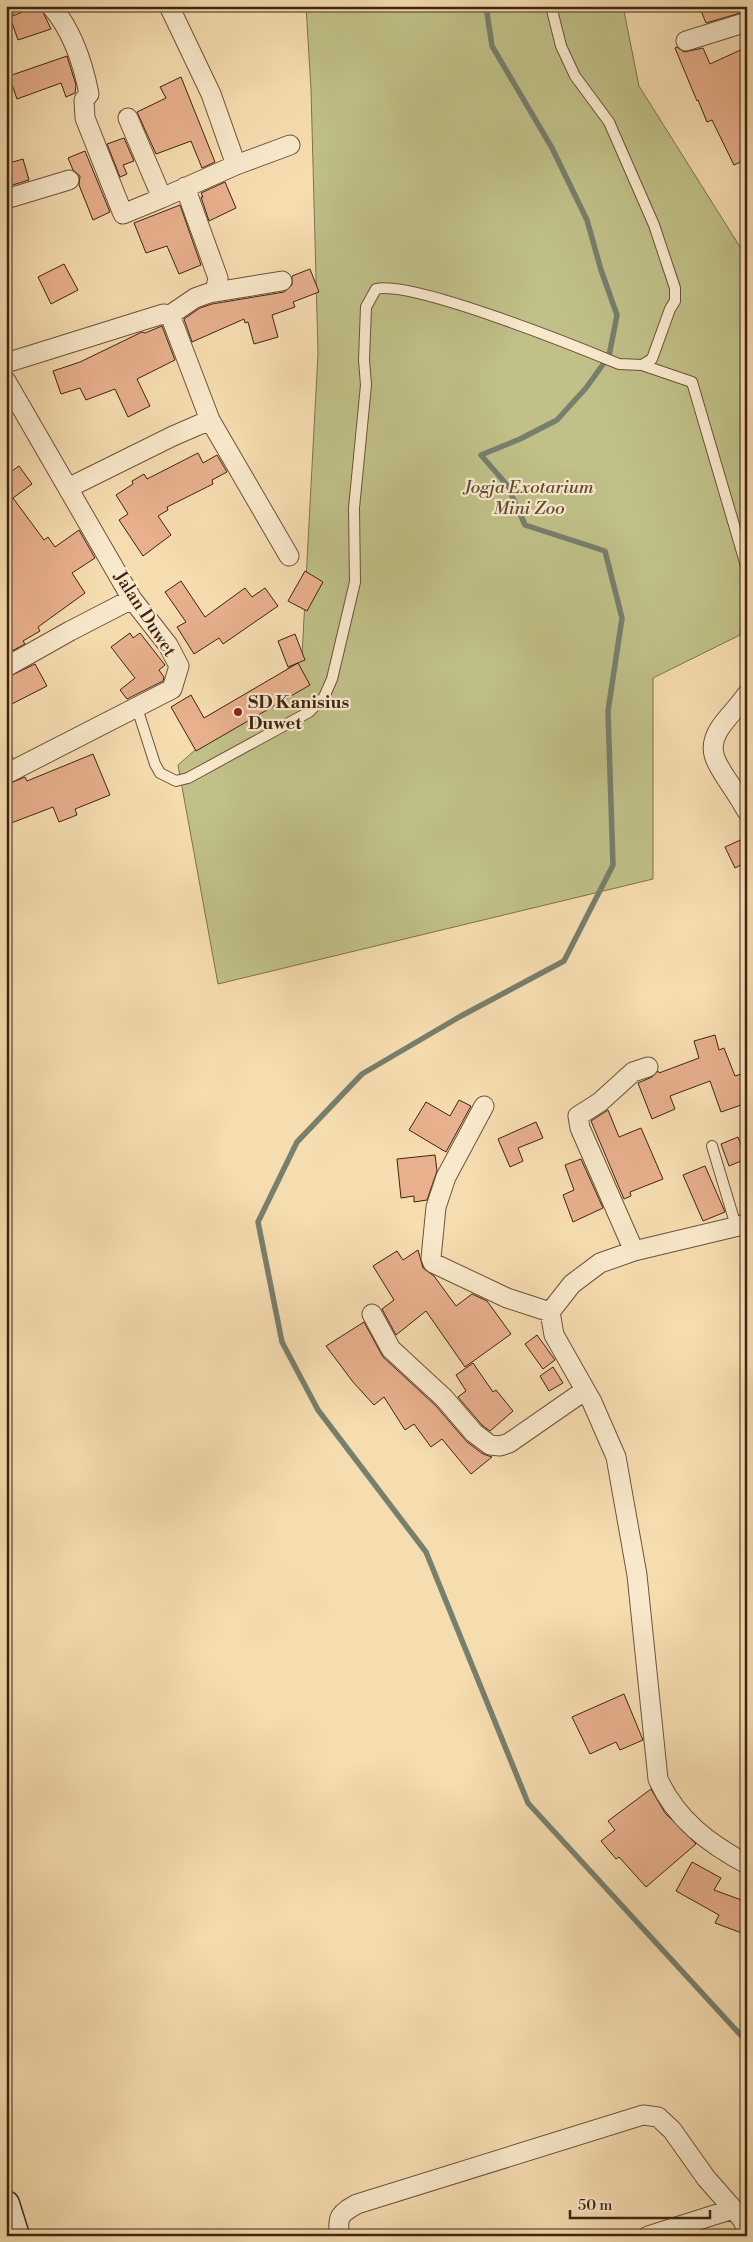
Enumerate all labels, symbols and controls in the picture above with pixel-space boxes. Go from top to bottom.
park label: Jogja Exotarium Mini Zoo [462,476,594,520]
street label: Jalan Duwet [108,566,182,662]
place label: SD Kanisius Duwet [248,691,349,735]
marker: SD Kanisius Duwet [232,706,244,718]
scale bar [570,2187,710,2219]
text: 50 m [578,2196,612,2215]

